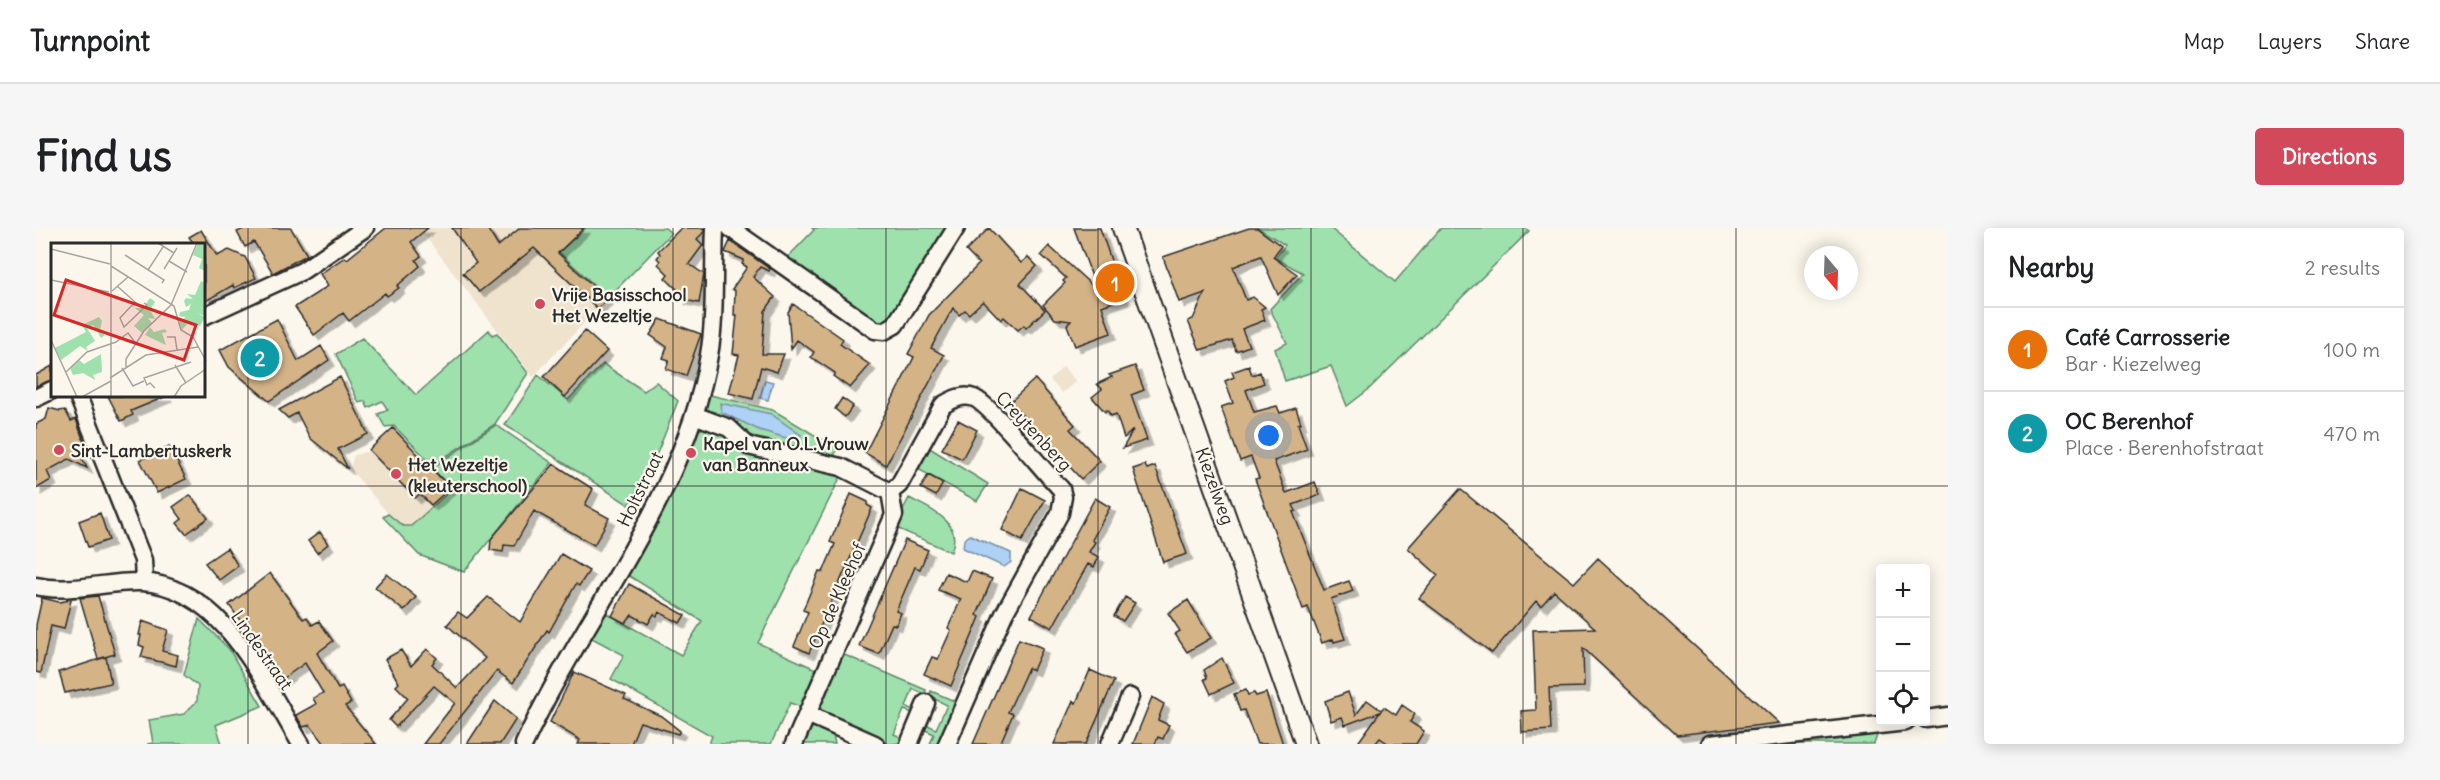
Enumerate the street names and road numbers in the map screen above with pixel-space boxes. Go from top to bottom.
street label: Creytenberg [991,386,1077,476]
street label: Kiezelweg [1190,444,1240,528]
street label: Holtstraat [612,448,668,530]
street label: Op de Kleehof [803,538,871,653]
street label: Lindestraat [226,606,298,694]

